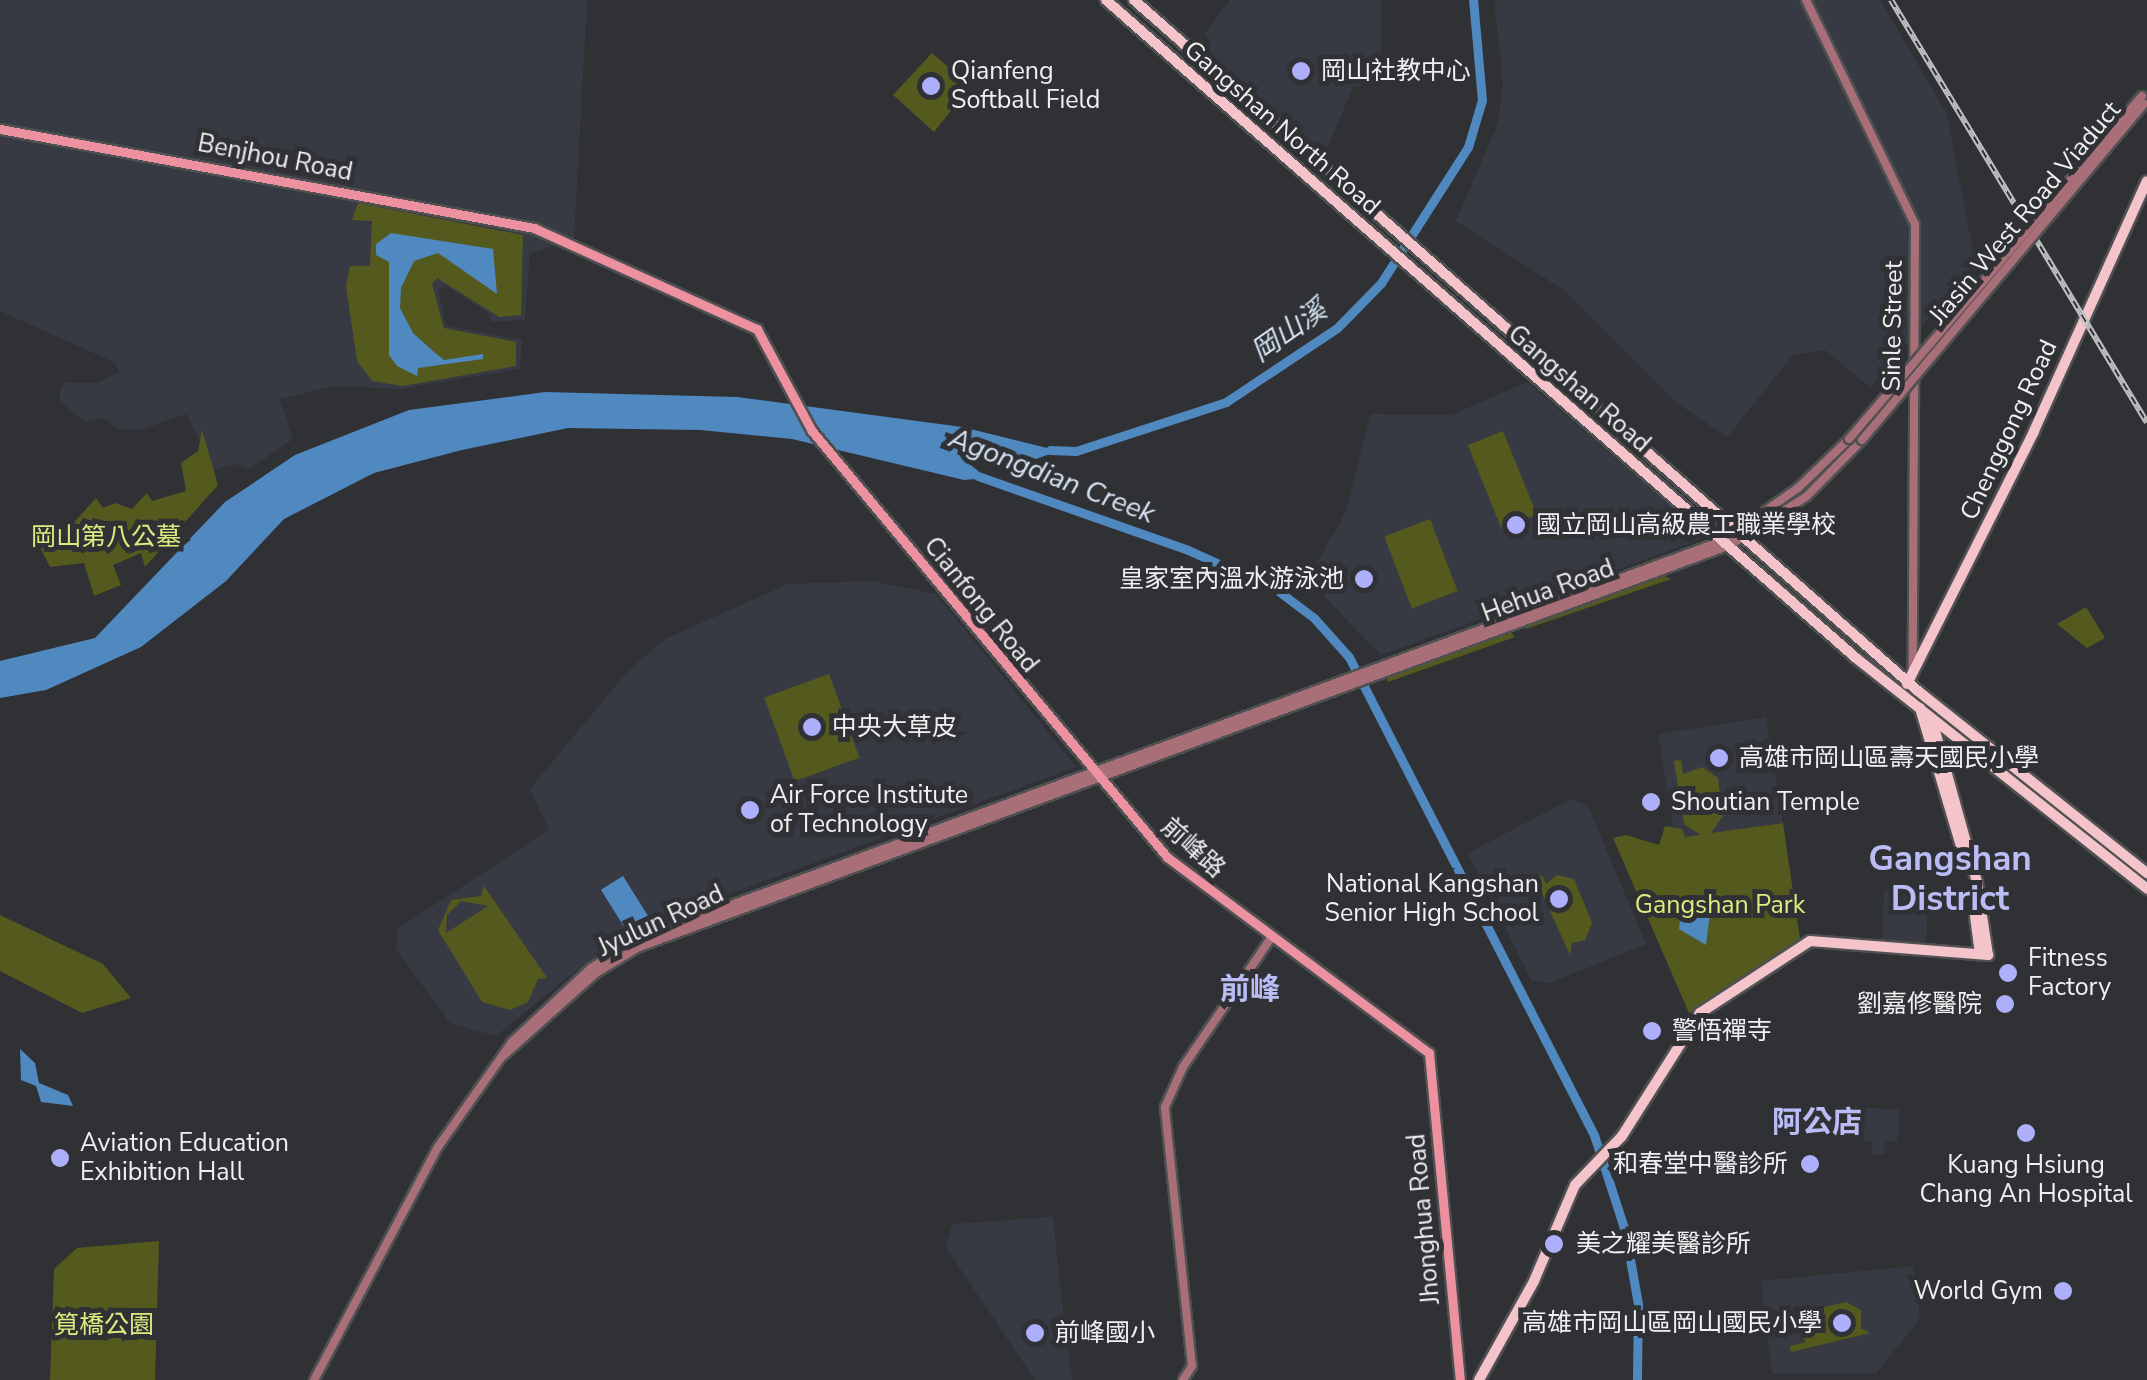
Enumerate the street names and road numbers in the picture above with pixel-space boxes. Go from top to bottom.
street label: Gangshan North Road [1178,35,1386,221]
street label: Jiasin West Road Viaduct [1923,95,2127,331]
street label: Benjhou Road [195,128,355,188]
street label: Sinle Street [1877,260,1909,392]
street label: Gangshan Road [1502,319,1656,459]
street label: Chenggong Road [1954,335,2064,525]
street label: Cianfong Road [917,531,1045,679]
street label: Hehua Road [1478,553,1618,629]
street label: 前峰路 [1155,812,1231,884]
street label: Jyulun Road [593,879,729,963]
street label: Jhonghua Road [1402,1132,1446,1306]

